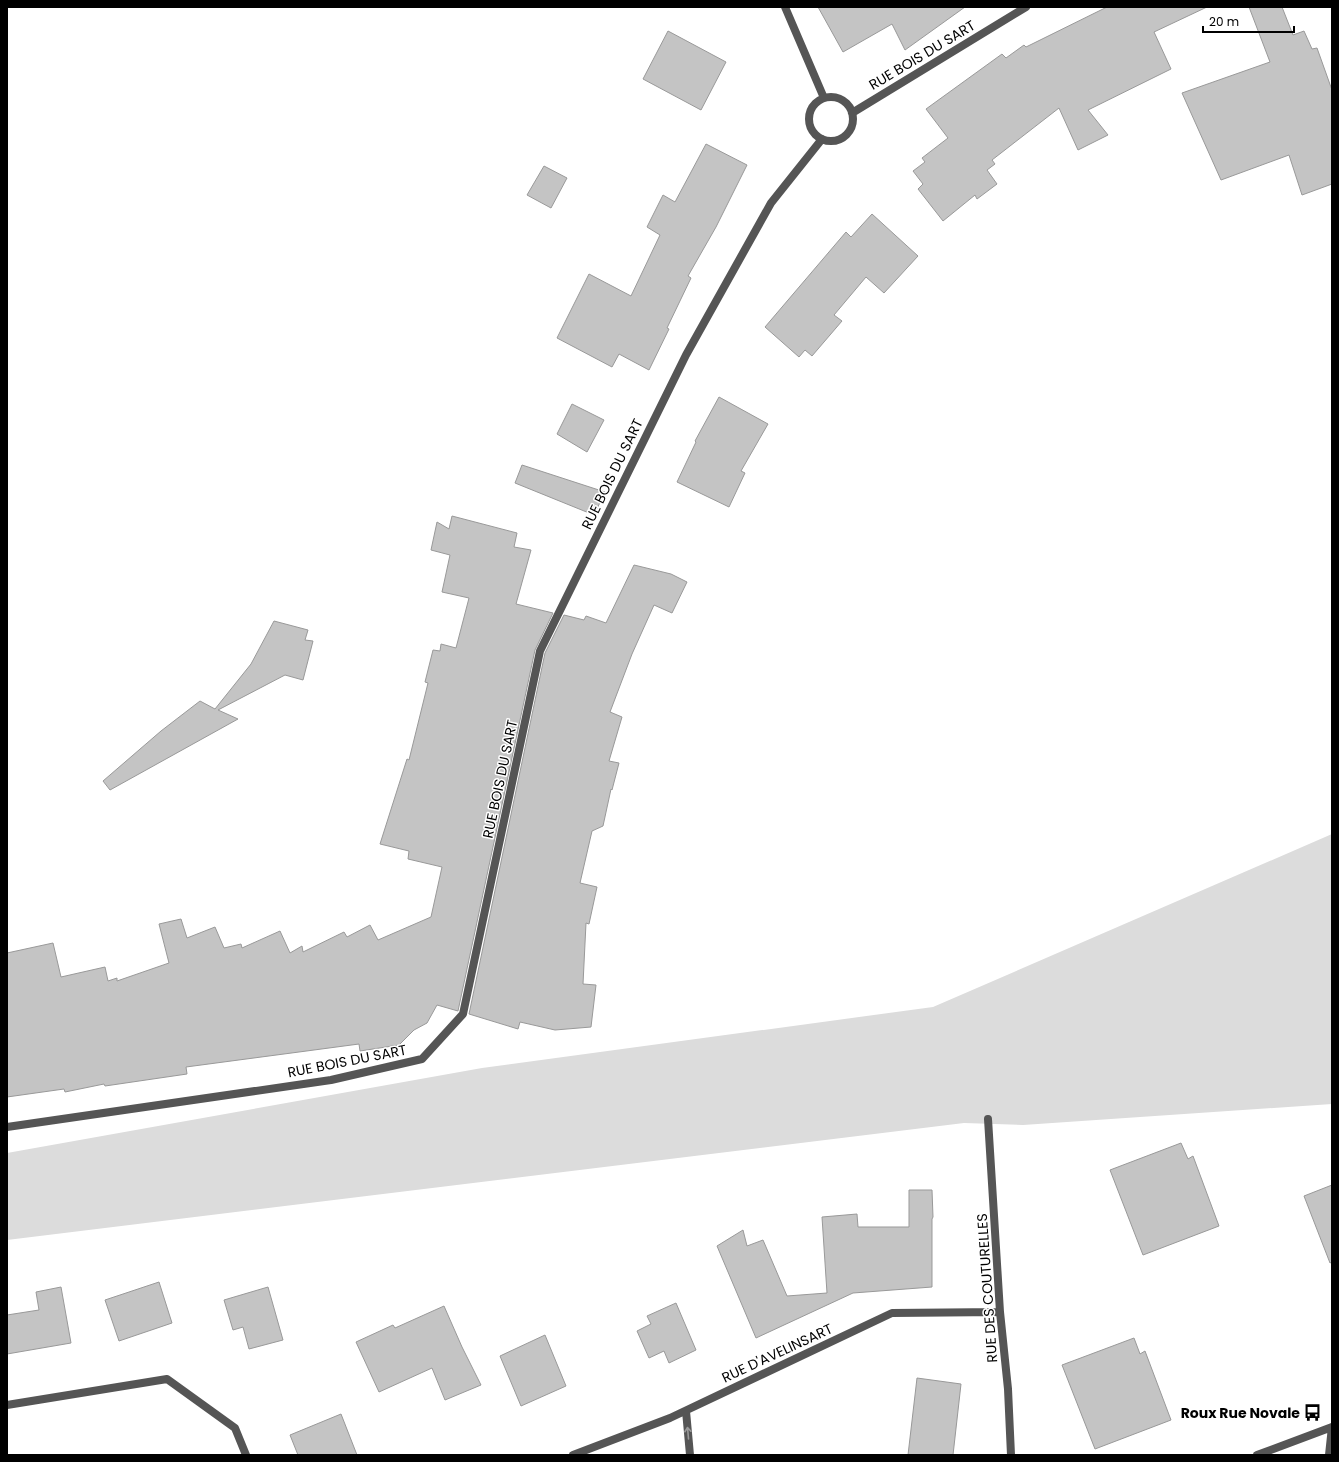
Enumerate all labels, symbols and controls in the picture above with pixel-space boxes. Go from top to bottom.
scale bar [1203,8,1294,34]
text: 20 m [1209,13,1239,30]
street label: RUE BOIS DU SART [865,15,979,95]
street label: RUE BOIS DU SART [577,415,648,533]
street label: RUE BOIS DU SART [478,717,522,840]
street label: RUE BOIS DU SART [286,1040,409,1082]
street label: RUE DES COUTURELLES [972,1213,1002,1363]
street label: RUE D'AVELINSART [718,1318,836,1387]
place label: Roux Rue Novale [1181,1403,1300,1423]
bus stop icon: Roux Rue Novale [1303,1403,1323,1423]
one-way arrow [684,1427,691,1440]

